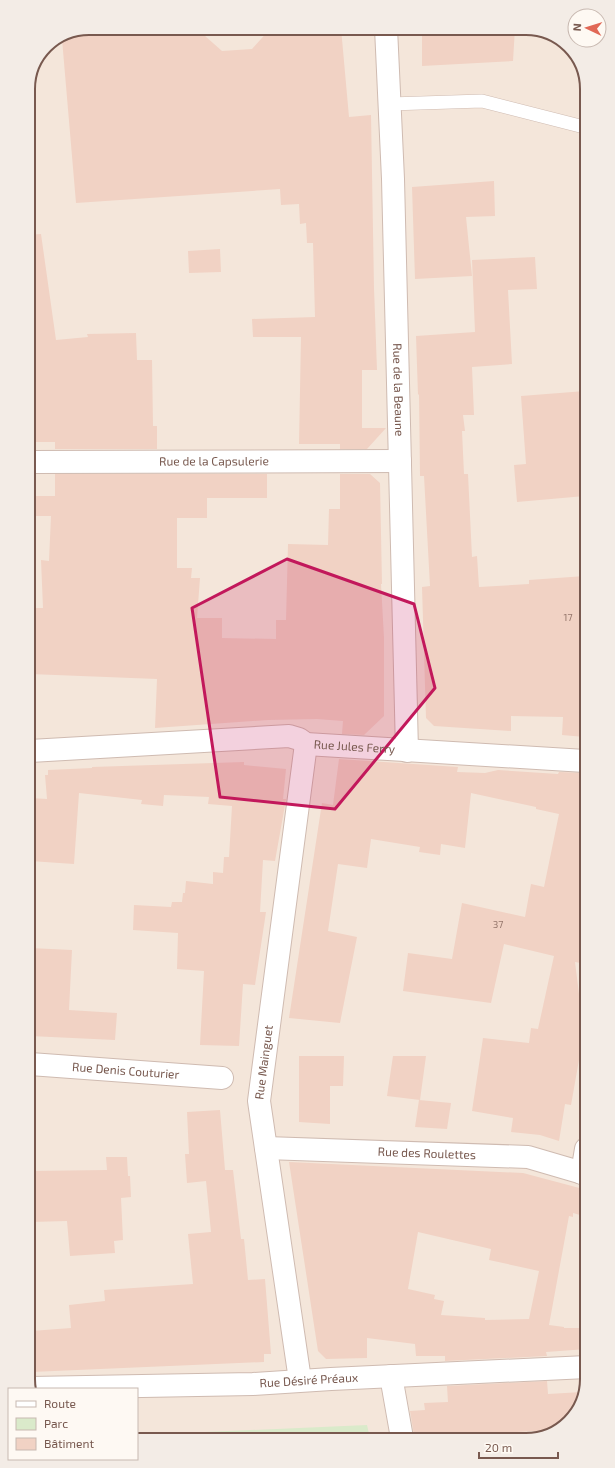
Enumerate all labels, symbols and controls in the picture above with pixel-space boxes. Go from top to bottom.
north arrow [567,8,607,48]
text: N [570,23,583,32]
street label: Rue de la Beaune [391,343,407,436]
street label: Rue de la Capsulerie [159,453,269,468]
house number: 17 [563,611,573,623]
street label: Rue Jules Ferry [313,736,396,755]
house number: 37 [493,918,503,930]
street label: Rue Mainguet [251,1024,275,1100]
street label: Rue Denis Couturier [72,1059,180,1081]
street label: Rue des Roulettes [378,1144,476,1161]
street label: Rue Désiré Préaux [259,1370,359,1390]
legend [8,1388,138,1460]
text: Route [44,1396,76,1410]
text: Parc [44,1416,68,1430]
scale bar [479,1434,558,1460]
text: Bâtiment [44,1436,95,1450]
text: 20 m [485,1440,512,1454]

